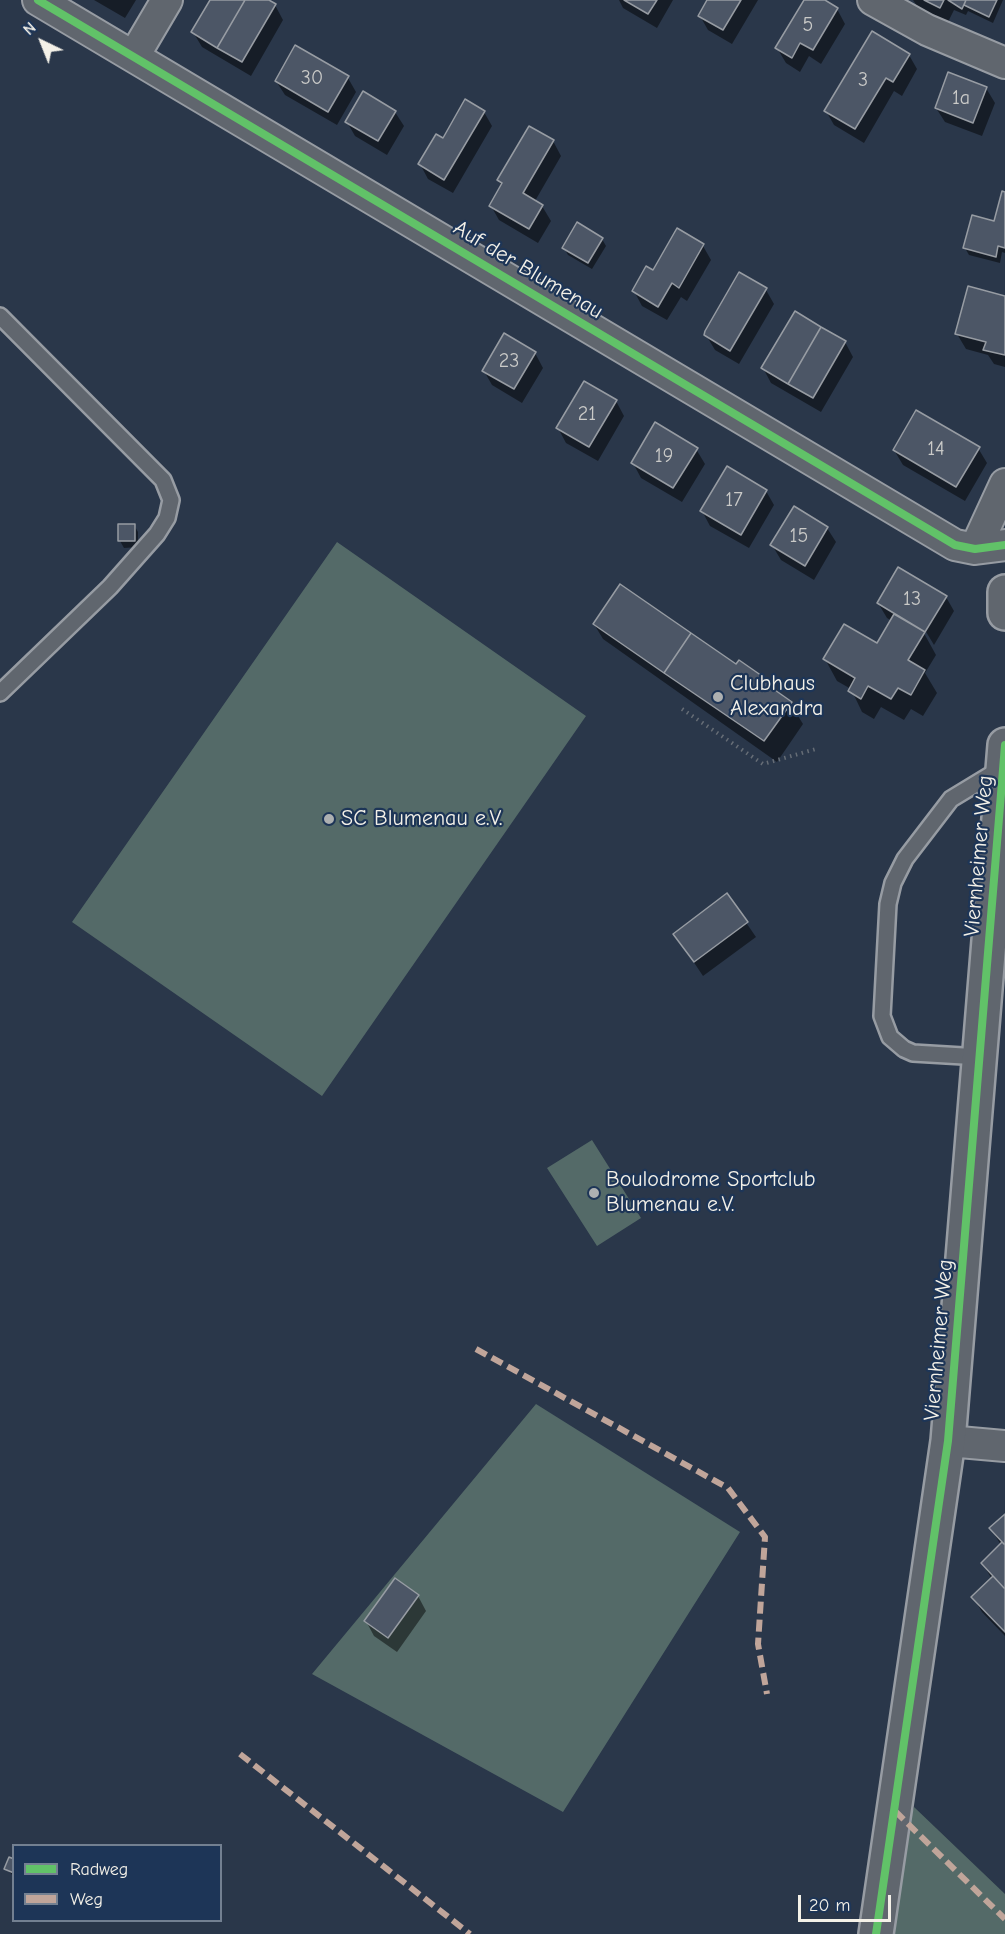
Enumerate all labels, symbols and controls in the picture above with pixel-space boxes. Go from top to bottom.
north arrow [12,12,72,72]
house number: 5 [803,13,813,37]
text: N [20,19,40,39]
house number: 30 [301,66,323,90]
house number: 3 [858,68,868,92]
house number: 1a [952,86,970,110]
street label: Auf der Blumenau [448,215,608,325]
house number: 23 [499,349,519,373]
house number: 21 [578,402,596,426]
house number: 14 [927,437,945,461]
house number: 19 [655,444,673,468]
house number: 17 [725,488,743,512]
house number: 15 [790,524,808,548]
house number: 13 [903,587,921,611]
place label: Clubhaus Alexandra [730,671,823,722]
marker: Clubhaus Alexandra [711,690,725,704]
street label: Viernheimer Weg [959,774,999,938]
place label: SC Blumenau e.V. [341,806,502,832]
marker: SC Blumenau e.V. [322,812,336,826]
place label: Boulodrome Sportclub Blumenau e.V. [606,1167,815,1218]
marker: Boulodrome Sportclub Blumenau e.V. [587,1186,601,1200]
street label: Viernheimer Weg [919,1258,959,1422]
legend [12,1844,222,1922]
text: Radweg [70,1859,128,1880]
scale bar [801,1883,894,1921]
text: Weg [70,1889,103,1910]
text: 20 m [809,1895,850,1916]

